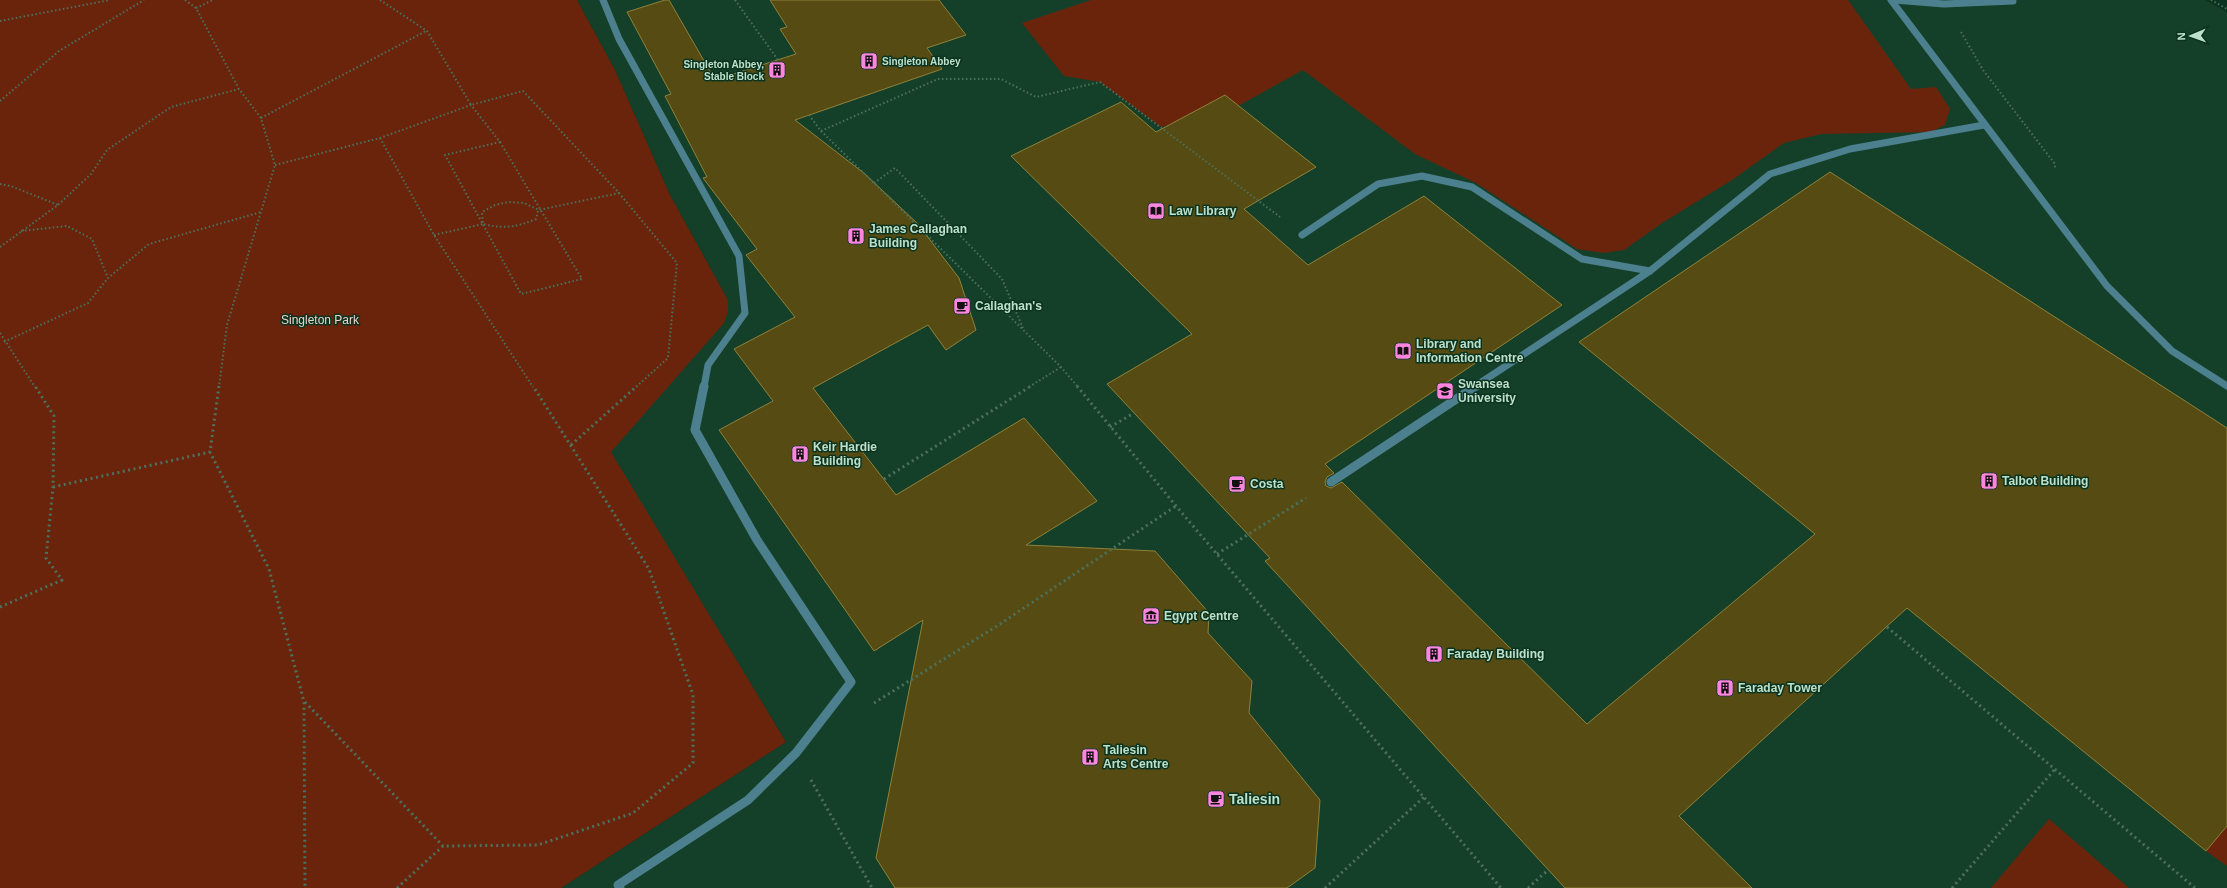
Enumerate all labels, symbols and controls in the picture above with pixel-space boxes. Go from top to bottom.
north arrow [2171,16,2211,56]
text: N [2175,32,2187,41]
building icon: Singleton Abbey [859,51,879,71]
place label: Singleton Abbey [882,56,961,67]
place label: Singleton Abbey, Stable Block [683,59,764,82]
building icon: Singleton Abbey, Stable Block [767,60,787,80]
library icon: Law Library [1146,201,1166,221]
place label: Law Library [1169,204,1237,218]
place label: James Callaghan Building [869,222,967,250]
building icon: James Callaghan Building [846,226,866,246]
cafe icon: Callaghan's [952,296,972,316]
place label: Callaghan's [975,299,1042,313]
park label: Singleton Park [281,313,360,327]
place label: Library and Information Centre [1416,337,1524,365]
library icon: Library and Information Centre [1393,341,1413,361]
place label: Swansea University [1458,377,1516,405]
school or university icon: Swansea University [1435,381,1455,401]
place label: Keir Hardie Building [813,440,877,468]
building icon: Keir Hardie Building [790,444,810,464]
building icon: Talbot Building [1979,471,1999,491]
cafe icon: Costa [1227,474,1247,494]
place label: Talbot Building [2002,474,2088,488]
place label: Costa [1250,477,1284,491]
museum icon: Egypt Centre [1141,606,1161,626]
place label: Egypt Centre [1164,609,1239,623]
building icon: Faraday Building [1424,644,1444,664]
place label: Faraday Building [1447,647,1544,661]
building icon: Faraday Tower [1715,678,1735,698]
place label: Faraday Tower [1738,681,1822,695]
place label: Taliesin Arts Centre [1103,743,1169,771]
building icon: Taliesin Arts Centre [1080,747,1100,767]
cafe icon: Taliesin [1206,789,1226,809]
place label: Taliesin [1229,791,1280,807]

